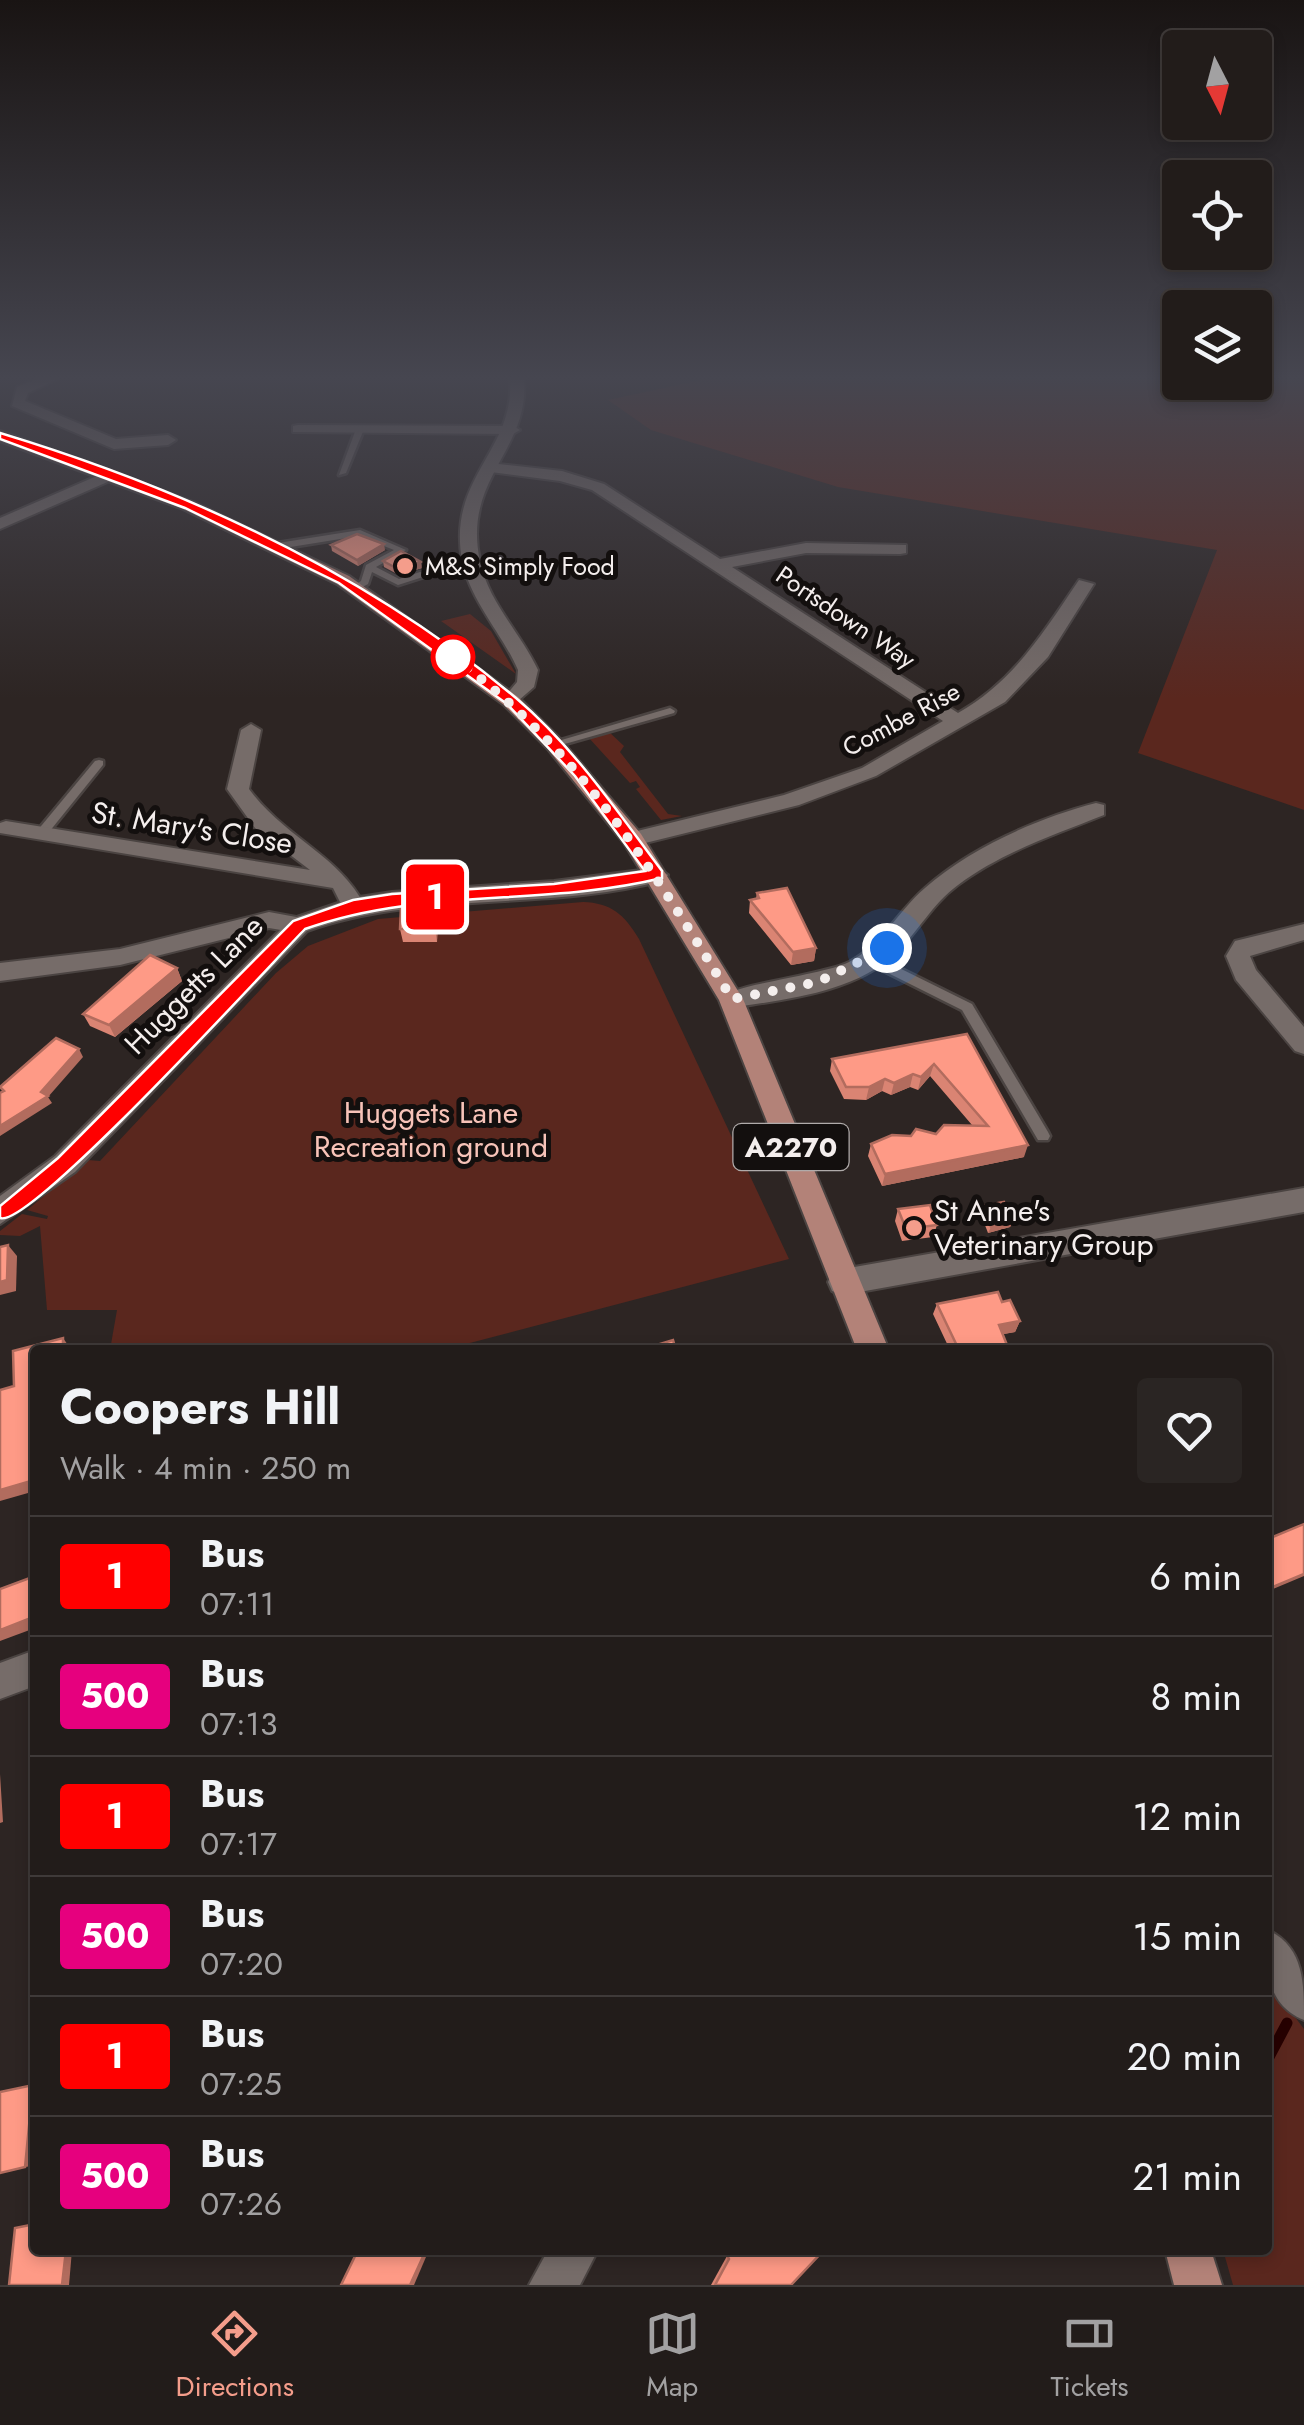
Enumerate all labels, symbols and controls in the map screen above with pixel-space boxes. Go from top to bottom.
north arrow [1162,30,1272,140]
map controls [1162,30,1272,400]
button: locate [1162,160,1272,270]
button: layers [1162,290,1272,400]
place label: M&S Simply Food [425,548,615,584]
marker: M&S Simply Food [394,555,416,577]
street label: Portsdown Way [769,557,923,677]
unlabelled marker [432,636,474,678]
street label: Combe Rise [836,673,966,765]
street label: St. Mary's Close [89,790,296,865]
line badge: 1 [402,864,468,930]
text: 1 [426,872,444,922]
street label: Huggetts Lane [114,905,273,1064]
your location [862,923,912,973]
park label: Huggets Lane Recreation ground [314,1091,548,1168]
road number: A2270 [734,1124,848,1170]
place label: St Anne's Veterinary Group [934,1189,1153,1266]
marker: St Anne's Veterinary Group [903,1217,925,1239]
text: Coopers Hill [60,1373,340,1442]
button: heart [1137,1378,1242,1483]
text: Walk · 4 min · 250 m [60,1445,351,1491]
text: Bus [200,1526,264,1581]
text: 6 min [1149,1549,1242,1604]
text: 1 [106,1551,124,1601]
text: 07:11 [200,1581,274,1627]
text: Bus [200,1646,264,1701]
text: 8 min [1150,1669,1242,1724]
text: 500 [81,1671,149,1721]
text: 07:13 [200,1701,277,1747]
text: Bus [200,1766,264,1821]
text: 12 min [1132,1789,1242,1844]
text: 1 [106,1791,124,1841]
text: 07:17 [200,1821,277,1867]
text: Bus [200,1886,264,1941]
text: 15 min [1133,1909,1242,1964]
text: 500 [81,1911,149,1961]
text: 07:20 [200,1941,283,1987]
text: Bus [200,2006,264,2061]
text: 20 min [1127,2029,1242,2084]
text: 1 [106,2031,124,2081]
text: 07:25 [200,2061,282,2107]
text: Bus [200,2126,264,2181]
text: 21 min [1132,2149,1242,2204]
text: 500 [81,2151,149,2201]
text: 07:26 [200,2181,282,2227]
tab: Directions [175,2306,294,2407]
tab: Map [645,2306,700,2407]
tab: Tickets [1051,2306,1129,2407]

